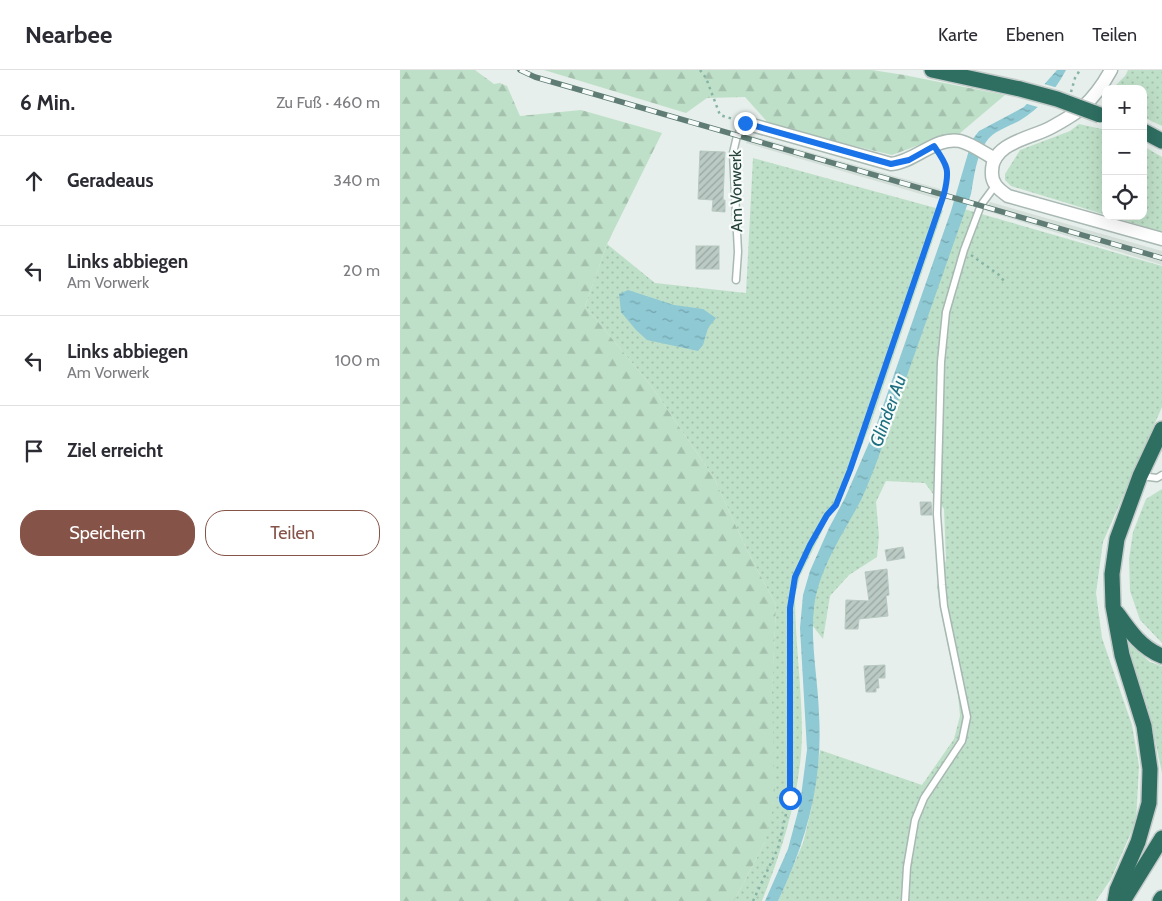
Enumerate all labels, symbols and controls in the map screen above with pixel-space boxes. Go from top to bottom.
text: Nearbee [25,20,112,49]
text: Karte [938,24,978,46]
text: Ebenen [1006,24,1064,46]
text: Teilen [1092,24,1137,46]
map controls [1102,85,1147,220]
button: + [1102,85,1147,130]
text: 6 Min. [20,90,75,115]
text: Zu Fuß · 460 m [276,93,380,112]
route end [734,112,757,135]
button: − [1102,130,1147,175]
street label: Am Vorwerk [726,149,746,232]
icon: ahead [20,167,48,195]
text: Geradeaus [67,169,153,192]
text: 340 m [333,171,380,190]
button: locate [1102,175,1147,220]
text: Links abbiegen [67,250,188,273]
icon: left [20,257,48,285]
text: 20 m [343,261,380,280]
text: Am Vorwerk [67,273,149,292]
text: Links abbiegen [67,340,188,363]
icon: left [20,347,48,375]
text: 100 m [335,351,380,370]
text: Am Vorwerk [67,363,149,382]
water label: Glinder Au [865,372,911,450]
icon: arrive [20,437,48,465]
text: Ziel erreicht [67,439,163,462]
button: Speichern [20,510,195,556]
button: Teilen [205,510,380,556]
route start [779,787,802,810]

